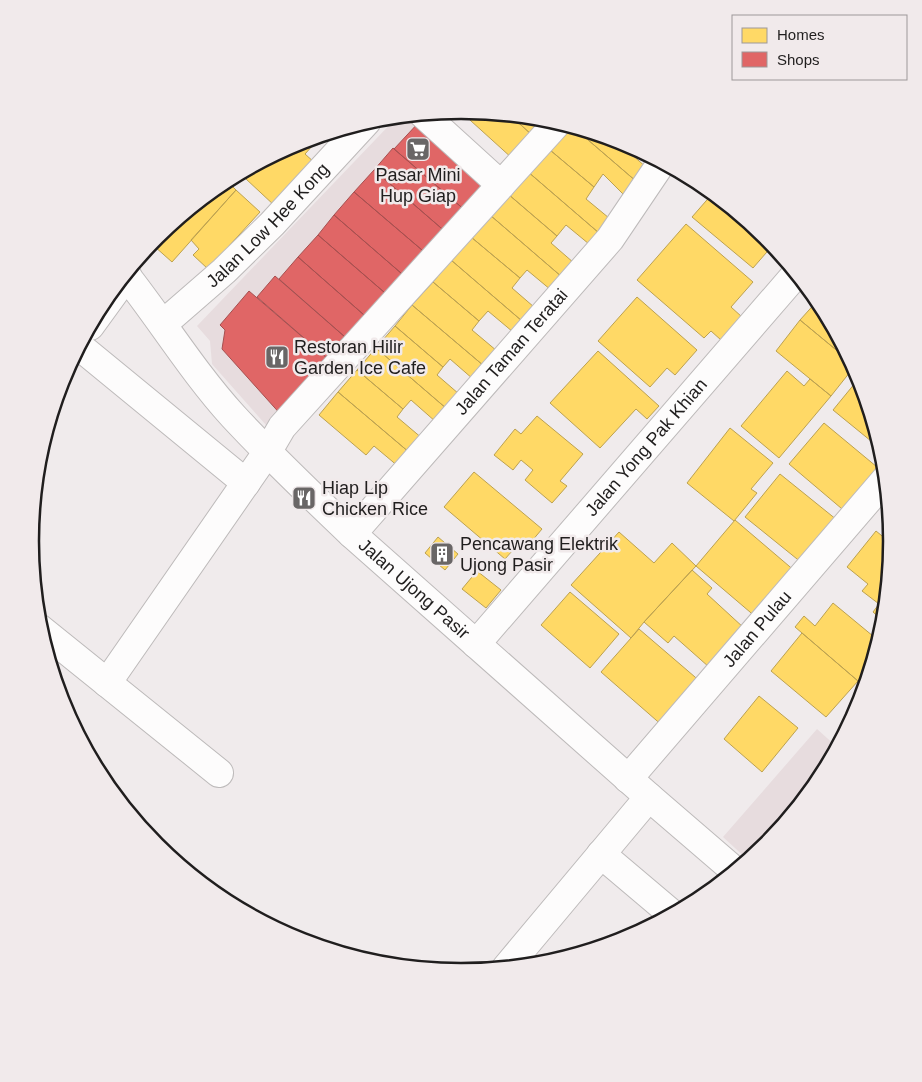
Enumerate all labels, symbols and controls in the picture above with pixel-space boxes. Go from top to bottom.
legend [732,15,907,80]
text: Homes [777,26,825,43]
text: Shops [777,51,820,68]
supermarket icon: Pasar Mini Hup Giap [405,136,431,162]
street label: Jalan Low Hee Kong [202,159,333,292]
place label: Pasar Mini Hup Giap [375,165,461,206]
street label: Jalan Taman Teratai [451,285,572,419]
place label: Restoran Hilir Garden Ice Cafe [294,337,426,378]
restaurant icon: Restoran Hilir Garden Ice Cafe [264,344,290,370]
street label: Jalan Yong Pak Khian [581,375,711,520]
place label: Hiap Lip Chicken Rice [322,478,428,519]
restaurant icon: Hiap Lip Chicken Rice [291,485,317,511]
place label: Pencawang Elektrik Ujong Pasir [460,534,619,575]
street label: Jalan Ujong Pasir [355,535,474,643]
building icon: Pencawang Elektrik Ujong Pasir [429,541,455,567]
street label: Jalan Pulau [719,587,795,671]

